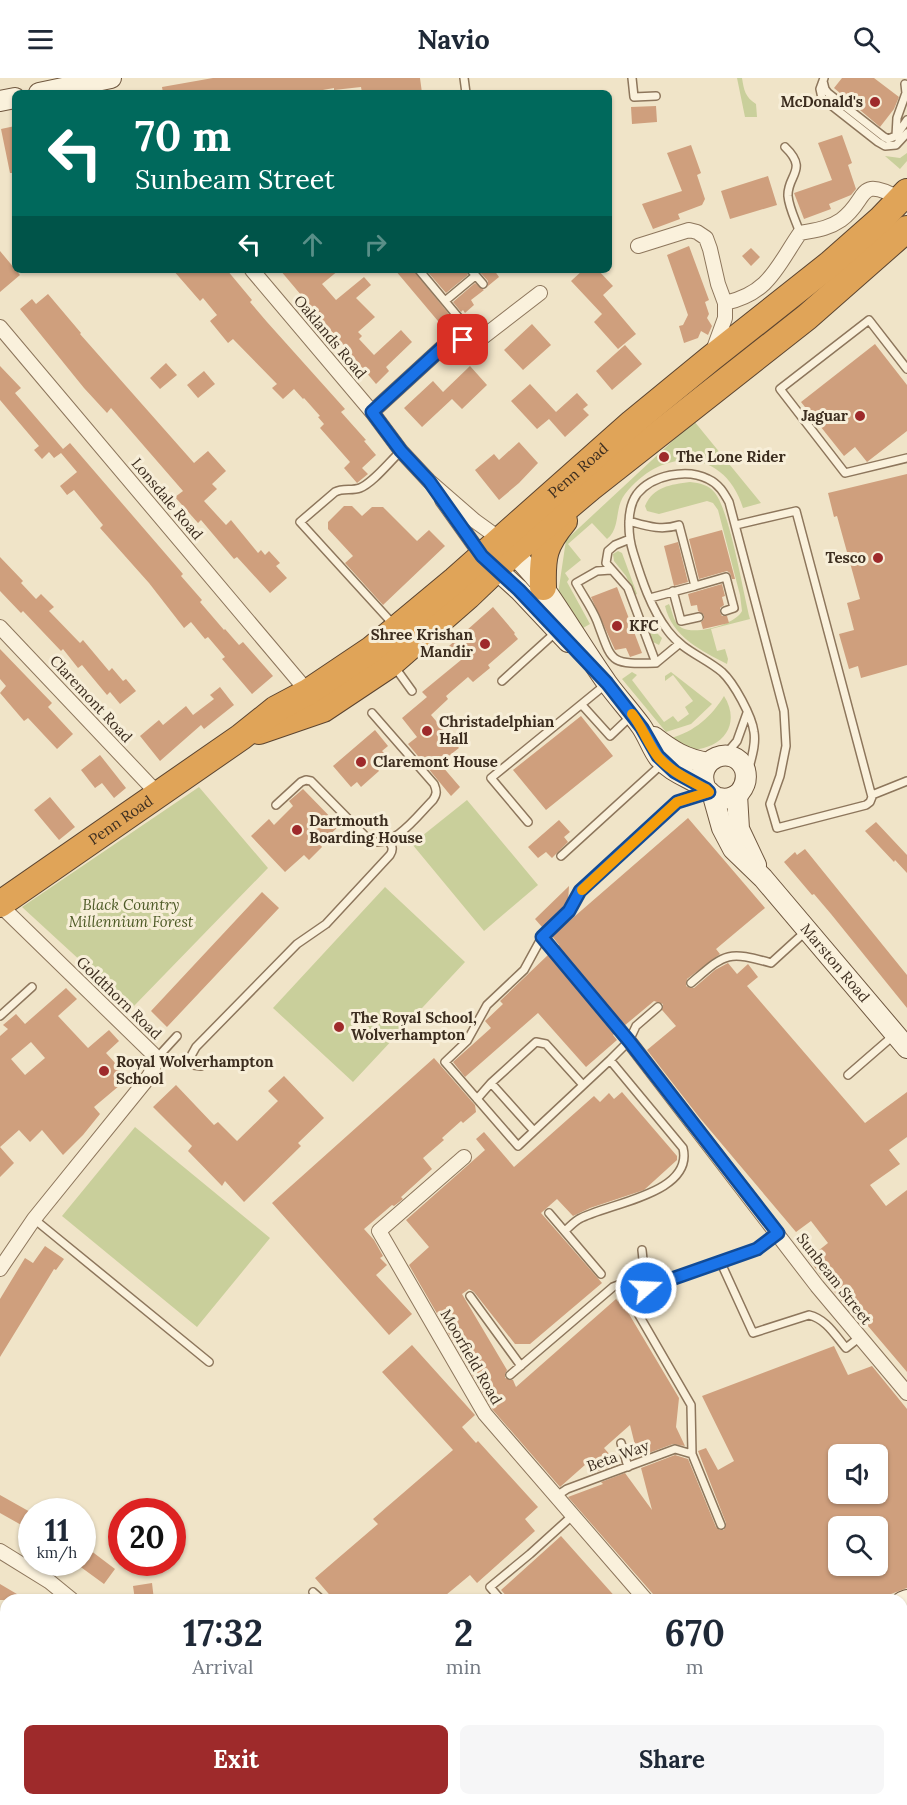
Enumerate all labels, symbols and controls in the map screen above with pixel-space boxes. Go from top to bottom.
text: Navio [417,22,490,56]
icon: menu [24,23,57,56]
icon: search [850,23,883,56]
place label: McDonald's [780,92,863,111]
marker: McDonald's [868,95,882,109]
text: 70 m [135,109,231,163]
icon: left [36,114,114,192]
text: Sunbeam Street [135,162,335,196]
icon: left [233,228,266,261]
icon: ahead [296,228,329,261]
icon: right [359,228,392,261]
street label: Oaklands Road [290,291,371,382]
pin [437,314,488,365]
icon: arrive [446,323,479,356]
place label: Jaguar [801,406,849,425]
marker: Jaguar [853,409,867,423]
street label: Penn Road [544,439,612,502]
place label: The Lone Rider [676,447,786,466]
marker: The Lone Rider [657,450,671,464]
street label: Lonsdale Road [128,454,207,544]
place label: Tesco [825,548,867,567]
marker: Tesco [871,551,885,565]
place label: KFC [629,616,659,635]
marker: KFC [610,619,624,633]
place label: Shree Krishan Mandir [371,625,474,661]
marker: Shree Krishan Mandir [478,637,492,651]
street label: Claremont Road [46,651,137,746]
place label: Christadelphian Hall [439,712,555,748]
marker: Christadelphian Hall [420,724,434,738]
place label: Claremont House [373,752,498,771]
marker: Claremont House [354,755,368,769]
street label: Penn Road [85,791,156,849]
place label: Dartmouth Boarding House [309,811,423,847]
marker: Dartmouth Boarding House [290,823,304,837]
park label: Black Country Millennium Forest [69,895,194,931]
street label: Marston Road [797,919,874,1006]
street label: Goldthorn Road [73,952,166,1043]
place label: The Royal School, Wolverhampton [351,1008,477,1044]
marker: The Royal School, Wolverhampton [332,1020,346,1034]
place label: Royal Wolverhampton School [116,1052,274,1088]
marker: Royal Wolverhampton School [97,1064,111,1078]
street label: Sunbeam Street [793,1229,876,1328]
position arrow [614,1256,678,1320]
street label: Moorfield Road [436,1306,506,1408]
street label: Beta Way [584,1436,652,1476]
map controls [828,1444,888,1576]
button: sound [828,1444,888,1504]
speed limit sign: 20 [108,1498,186,1576]
text: 11 [45,1511,69,1549]
button: search [828,1516,888,1576]
text: km/h [37,1543,77,1562]
text: 17:32 [183,1610,263,1656]
text: 2 [454,1610,473,1656]
text: 670 [665,1610,725,1656]
text: Arrival [192,1654,253,1679]
text: min [446,1654,482,1679]
text: m [686,1654,704,1679]
button: Exit [24,1725,448,1794]
button: Share [460,1725,884,1794]

